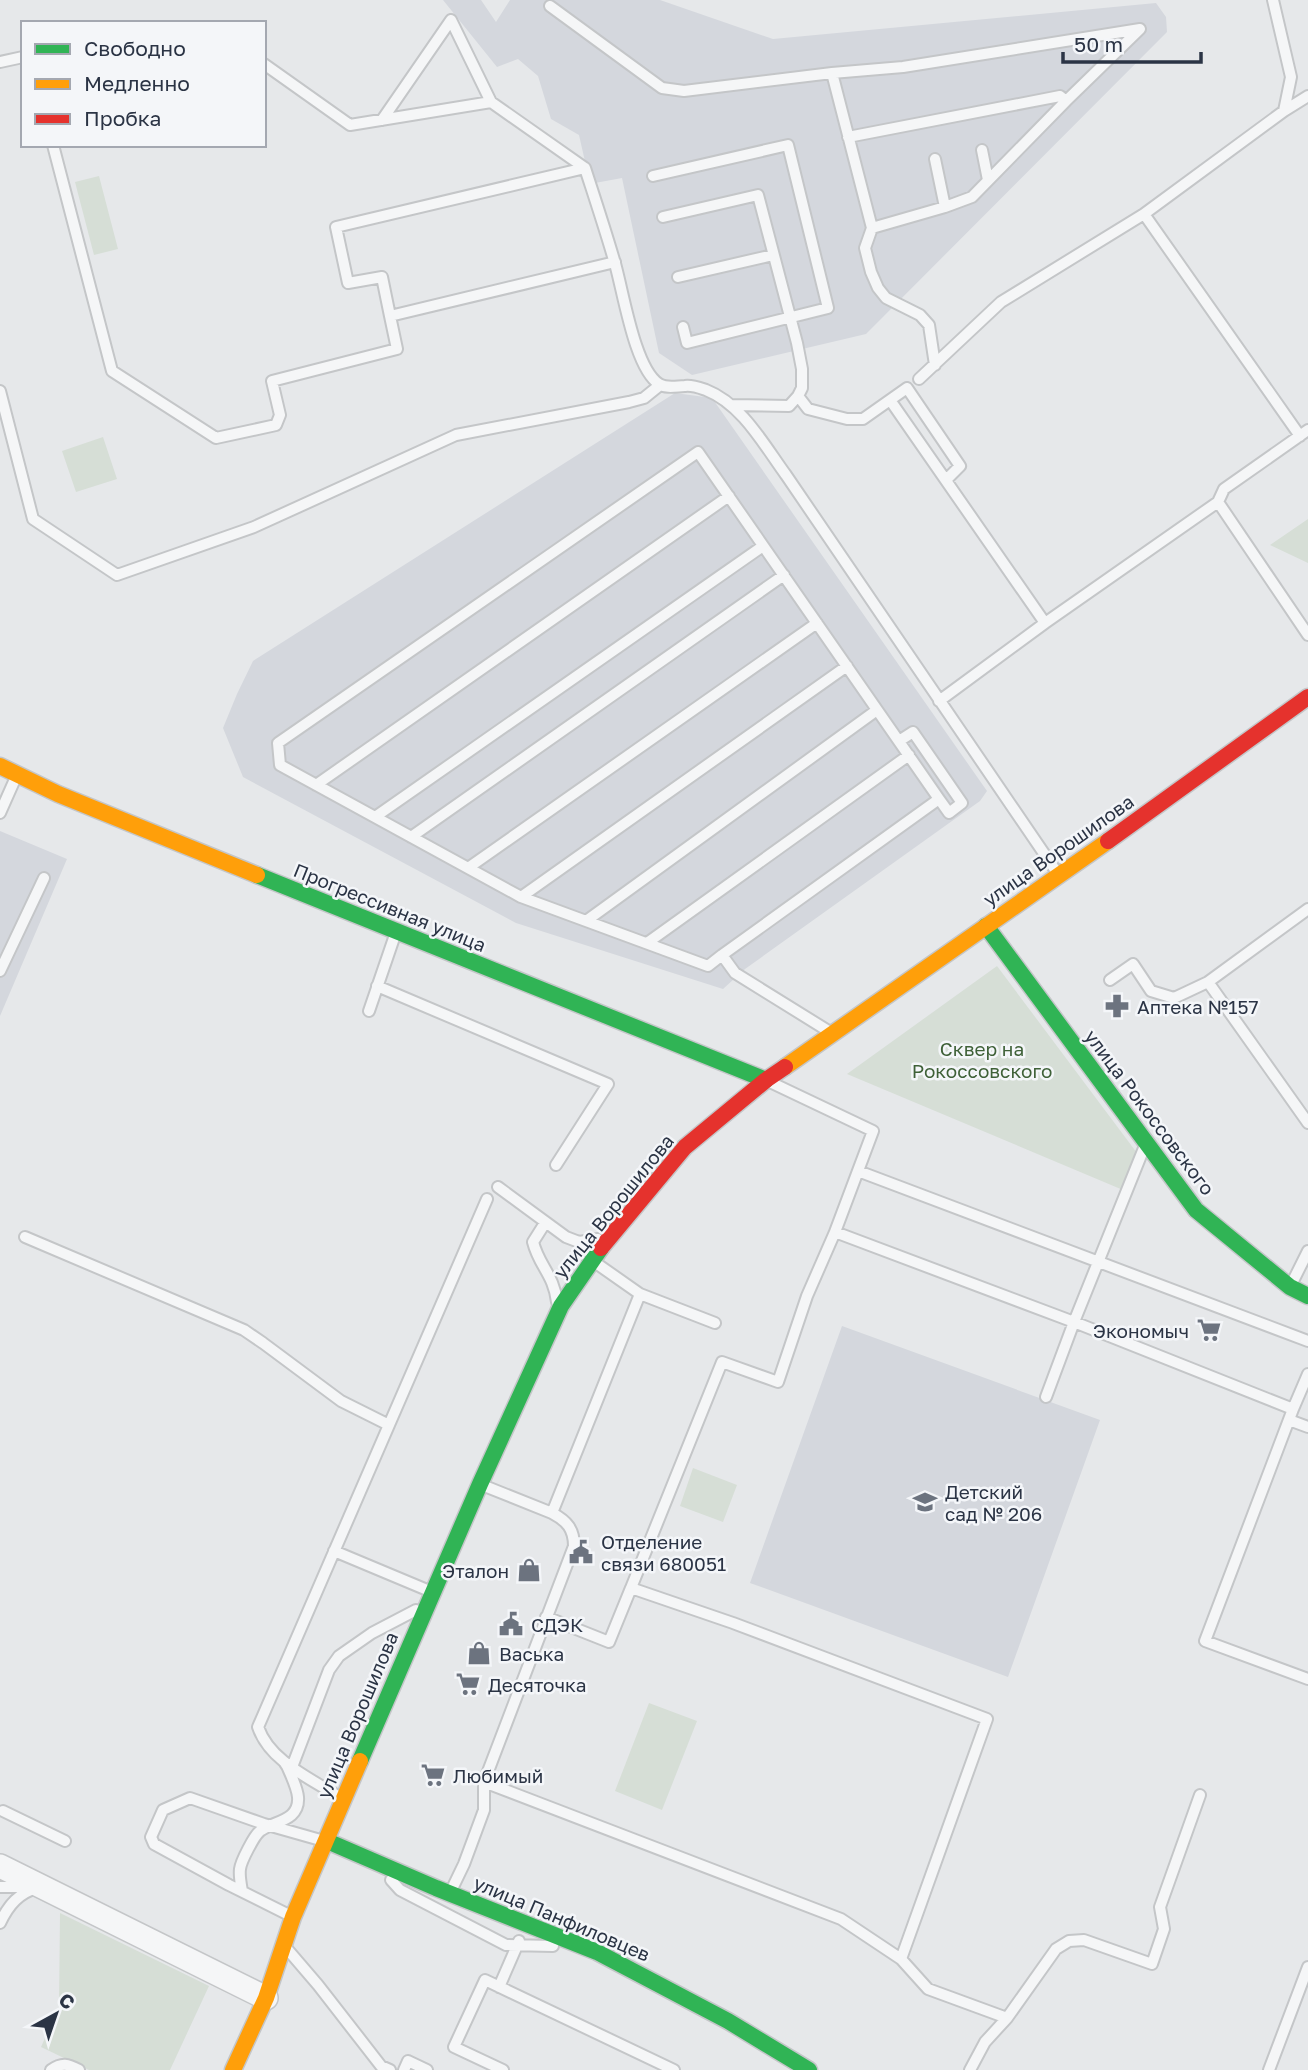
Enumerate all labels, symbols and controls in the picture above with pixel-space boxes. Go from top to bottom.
legend [21,21,266,147]
scale bar [1063,21,1201,65]
text: 50 m [1074,31,1123,57]
text: Свободно [84,35,186,61]
text: Медленно [84,70,190,96]
text: Пробка [84,105,162,131]
street label: улица Ворошилова [978,789,1138,911]
street label: Прогрессивная улица [290,858,490,956]
pharmacy icon: Аптека №157 [1103,992,1131,1020]
place label: Аптека №157 [1137,995,1259,1018]
street label: улица Рокоссовского [1080,1025,1220,1199]
park label: Сквер на Рокоссовского [912,1037,1052,1082]
street label: улица Ворошилова [548,1129,678,1283]
supermarket icon: Экономыч [1195,1316,1223,1344]
place label: Экономыч [1093,1319,1189,1342]
place label: Детский сад № 206 [945,1480,1042,1525]
school or university icon: Детский сад № 206 [911,1488,939,1516]
place label: Отделение связи 680051 [601,1530,726,1575]
public building icon: Отделение связи 680051 [567,1538,595,1566]
shop icon: Эталон [515,1556,543,1584]
place label: Эталон [442,1559,509,1582]
public building icon: СДЭК [497,1610,525,1638]
place label: СДЭК [531,1613,583,1636]
street label: улица Ворошилова [312,1628,402,1802]
shop icon: Васька [465,1639,493,1667]
place label: Васька [499,1642,564,1665]
supermarket icon: Десяточка [454,1670,482,1698]
place label: Десяточка [488,1673,586,1696]
supermarket icon: Любимый [419,1761,447,1789]
place label: Любимый [453,1764,543,1787]
street label: улица Панфиловцев [470,1870,654,1966]
north arrow [21,1979,91,2049]
text: С [55,1987,80,2014]

